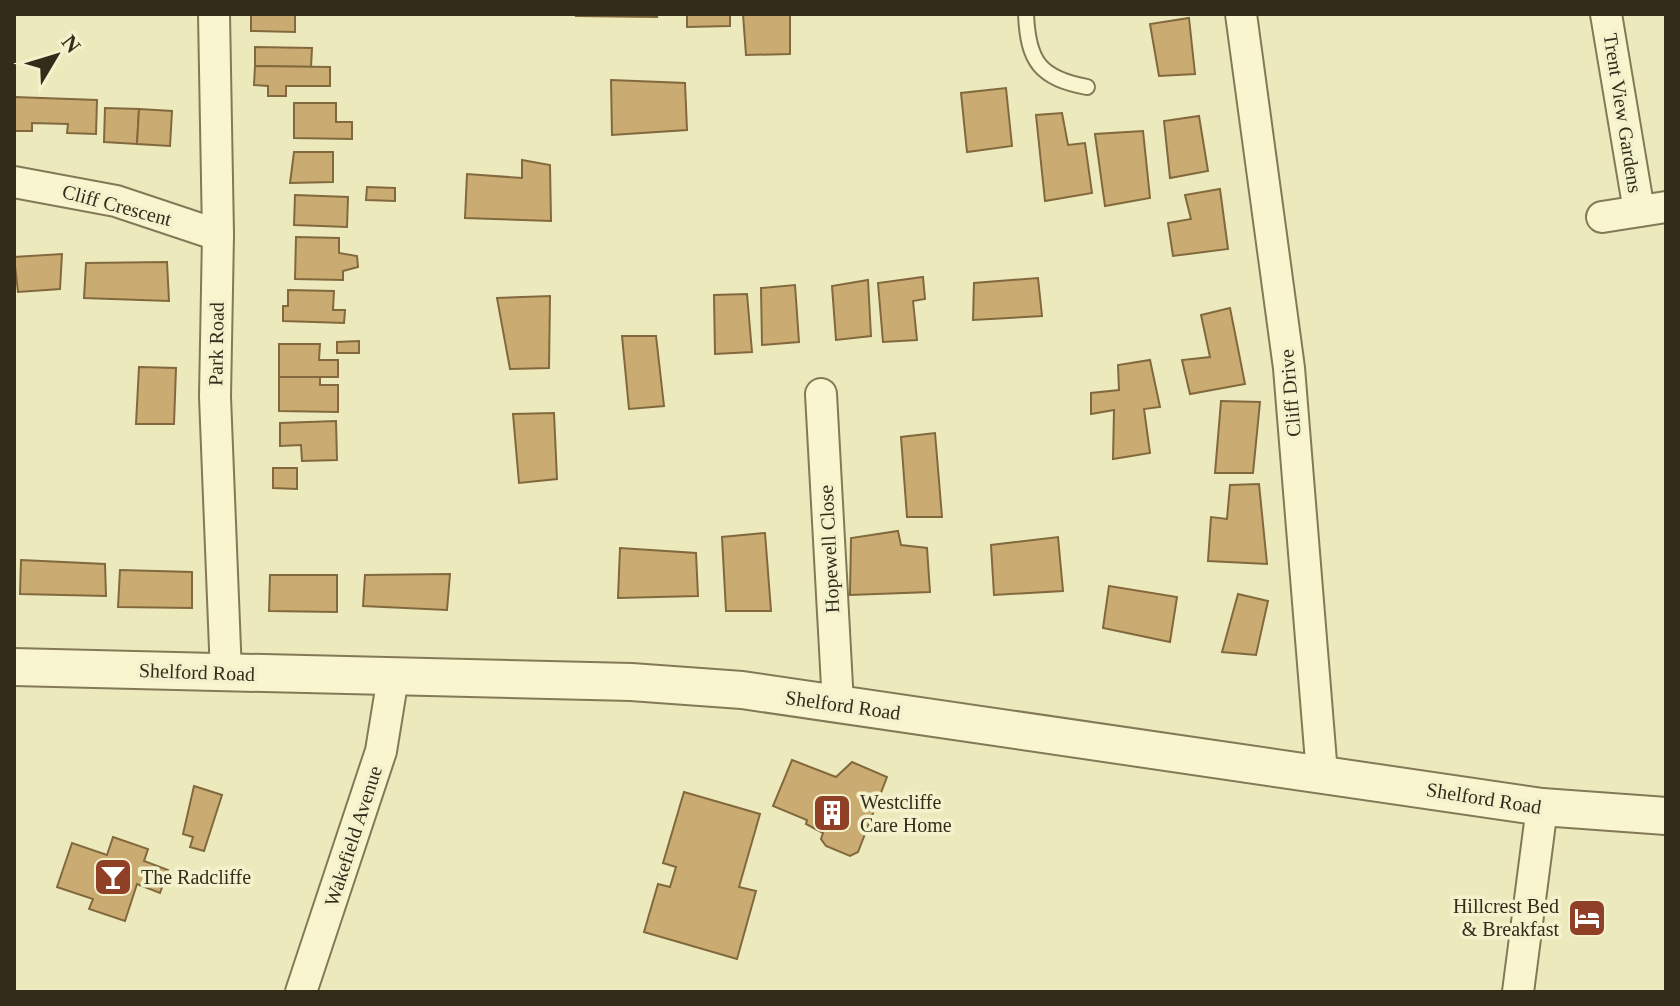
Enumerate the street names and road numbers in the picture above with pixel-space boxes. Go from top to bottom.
street label: Trent View Gardens [1600,32,1646,194]
street label: Cliff Crescent [60,180,175,230]
street label: Park Road [204,302,228,386]
street label: Cliff Drive [1275,348,1305,438]
street label: Hopewell Close [815,484,844,614]
street label: Shelford Road [139,659,255,685]
street label: Shelford Road [784,686,902,724]
street label: Wakefield Avenue [320,763,386,909]
street label: Shelford Road [1425,778,1543,818]

